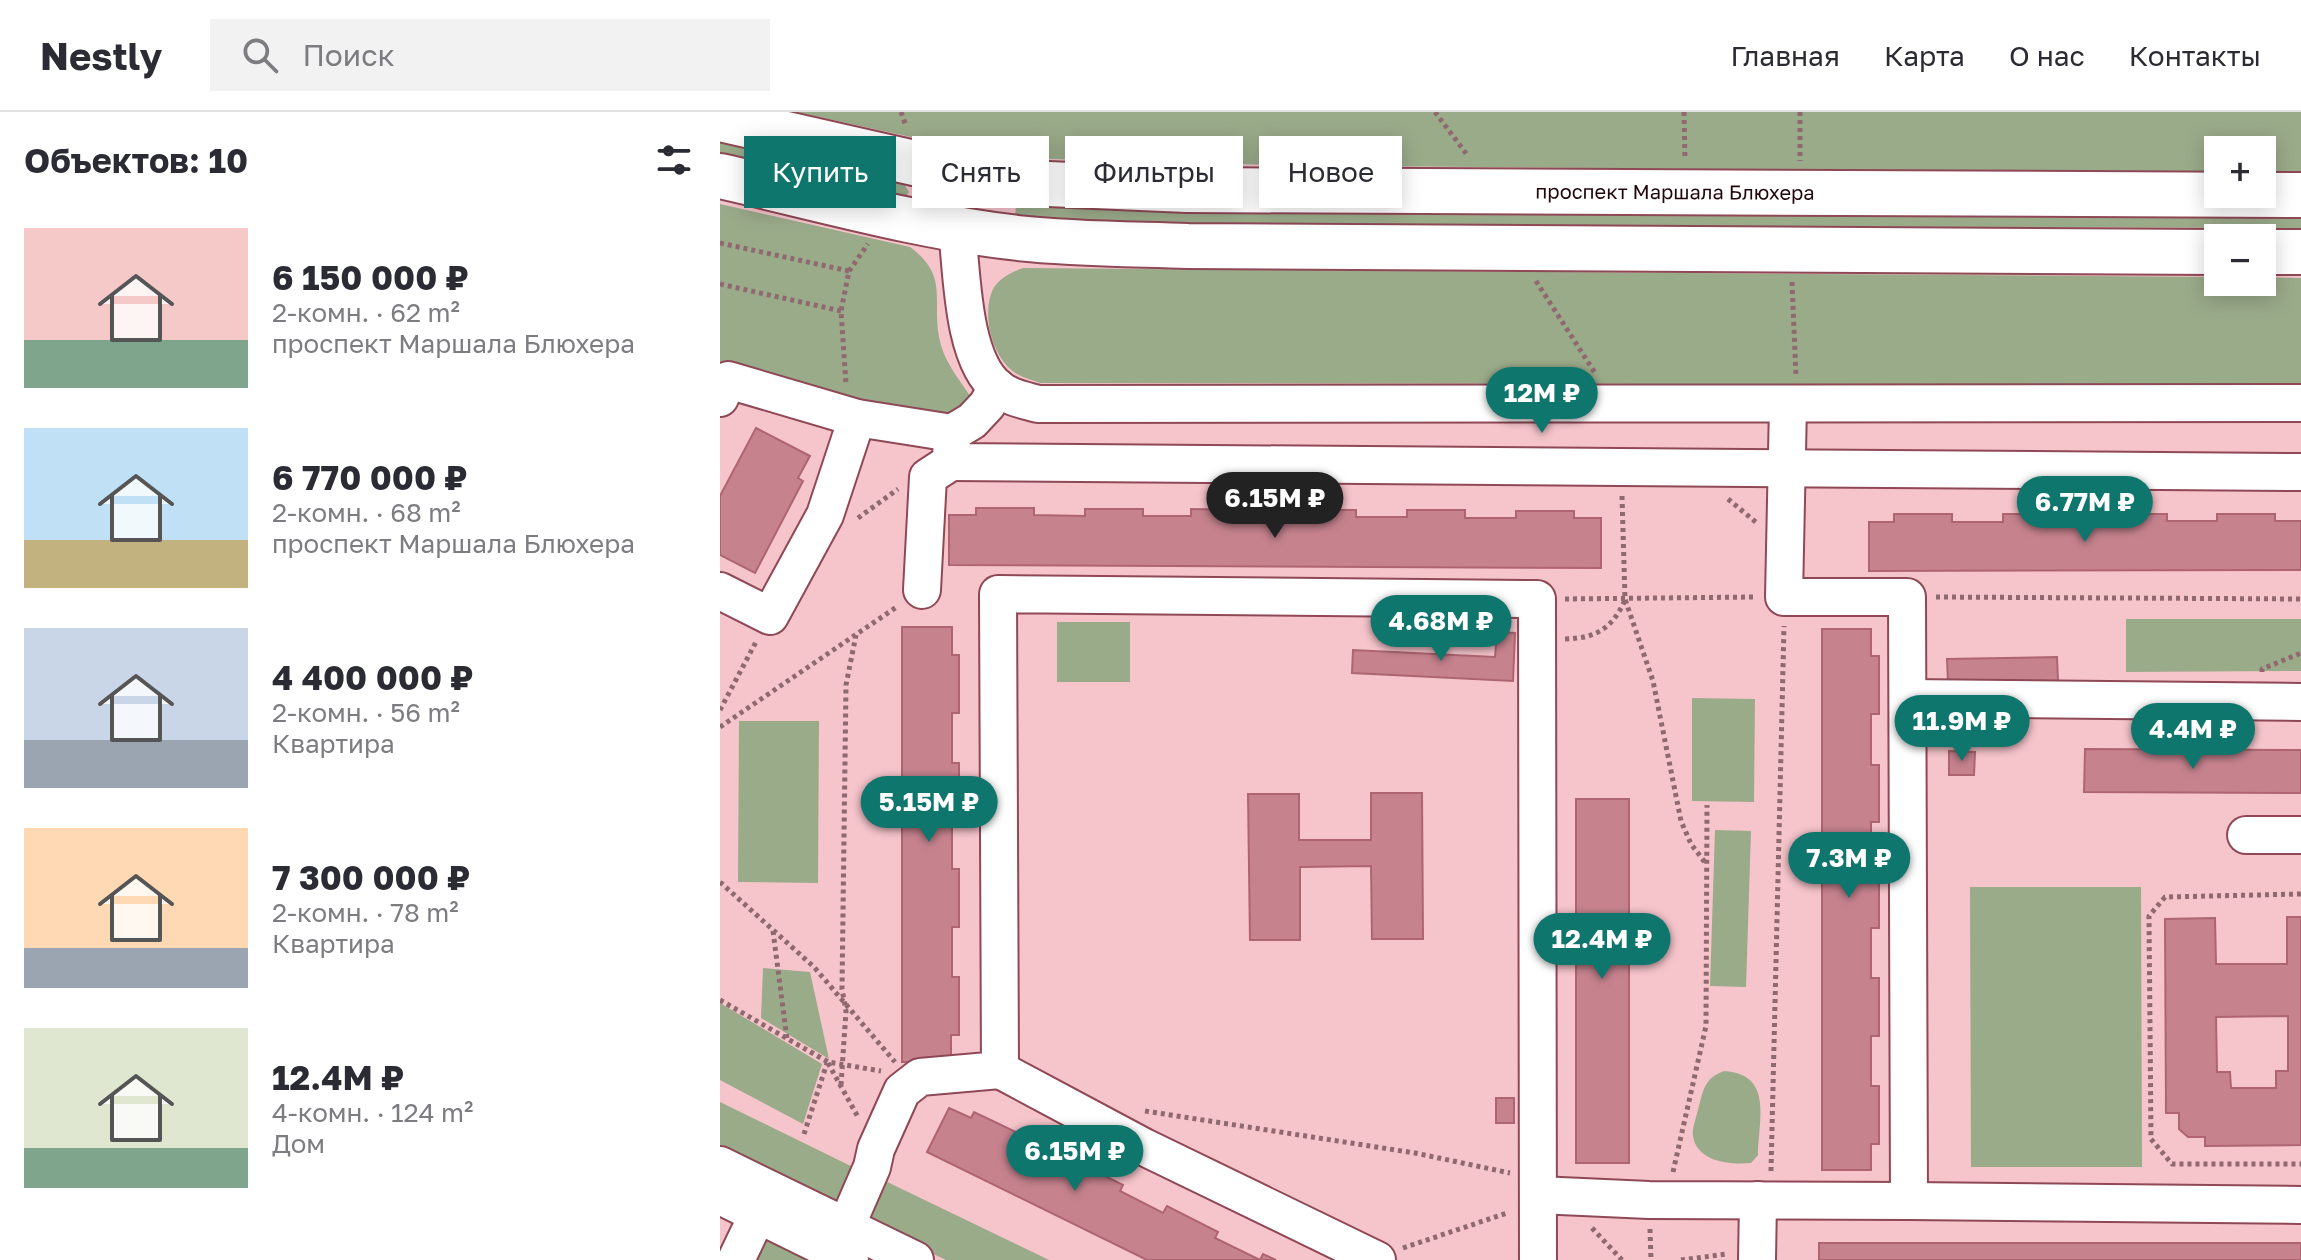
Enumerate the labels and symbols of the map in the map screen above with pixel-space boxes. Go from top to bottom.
street label: проспект Маршала Блюхера [1535,179,1815,204]
pin: 12M ₽ [1486,367,1598,435]
pin: 6.15M ₽ [1201,472,1349,540]
pin: 6.77M ₽ [2011,476,2159,544]
pin: 4.68M ₽ [1367,595,1515,663]
pin: 11.9M ₽ [1888,695,2036,763]
pin: 4.4M ₽ [2128,703,2258,771]
pin: 5.15M ₽ [855,776,1003,844]
pin: 7.3M ₽ [1784,832,1914,900]
pin: 12.4M ₽ [1528,913,1676,981]
pin: 6.15M ₽ [1001,1125,1149,1193]

